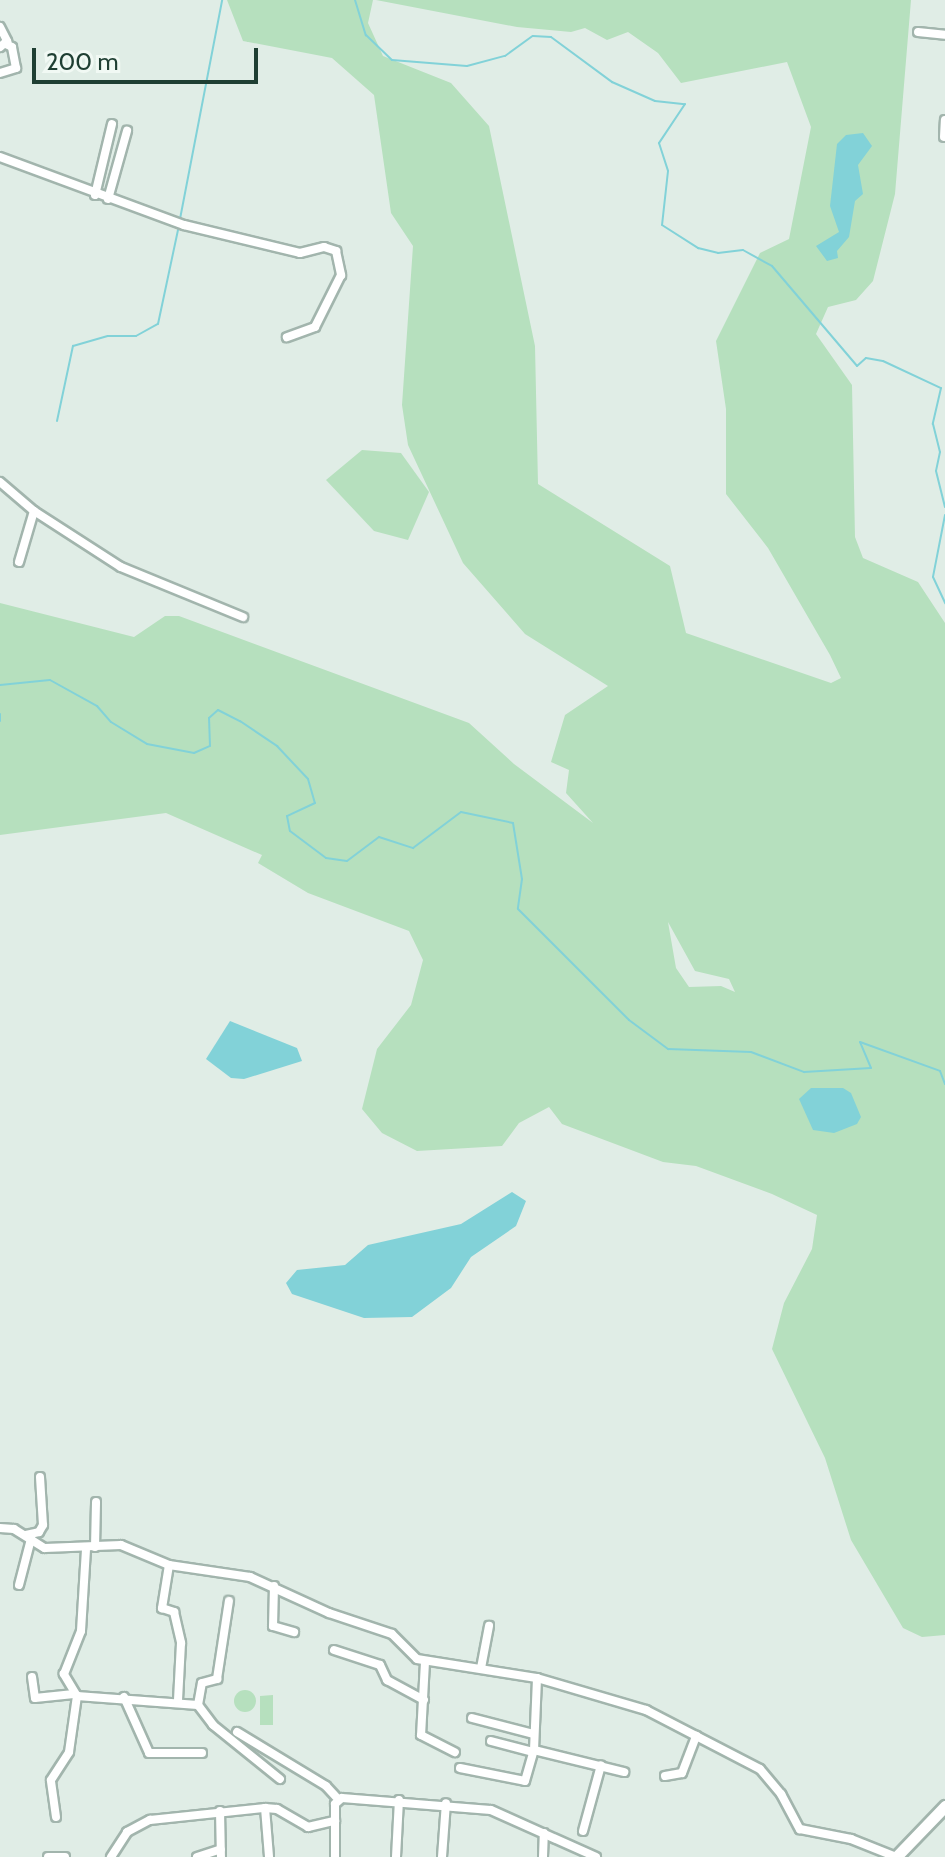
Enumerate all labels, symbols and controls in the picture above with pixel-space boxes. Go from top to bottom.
scale bar [36,32,262,82]
text: 200 m [46,47,119,76]

